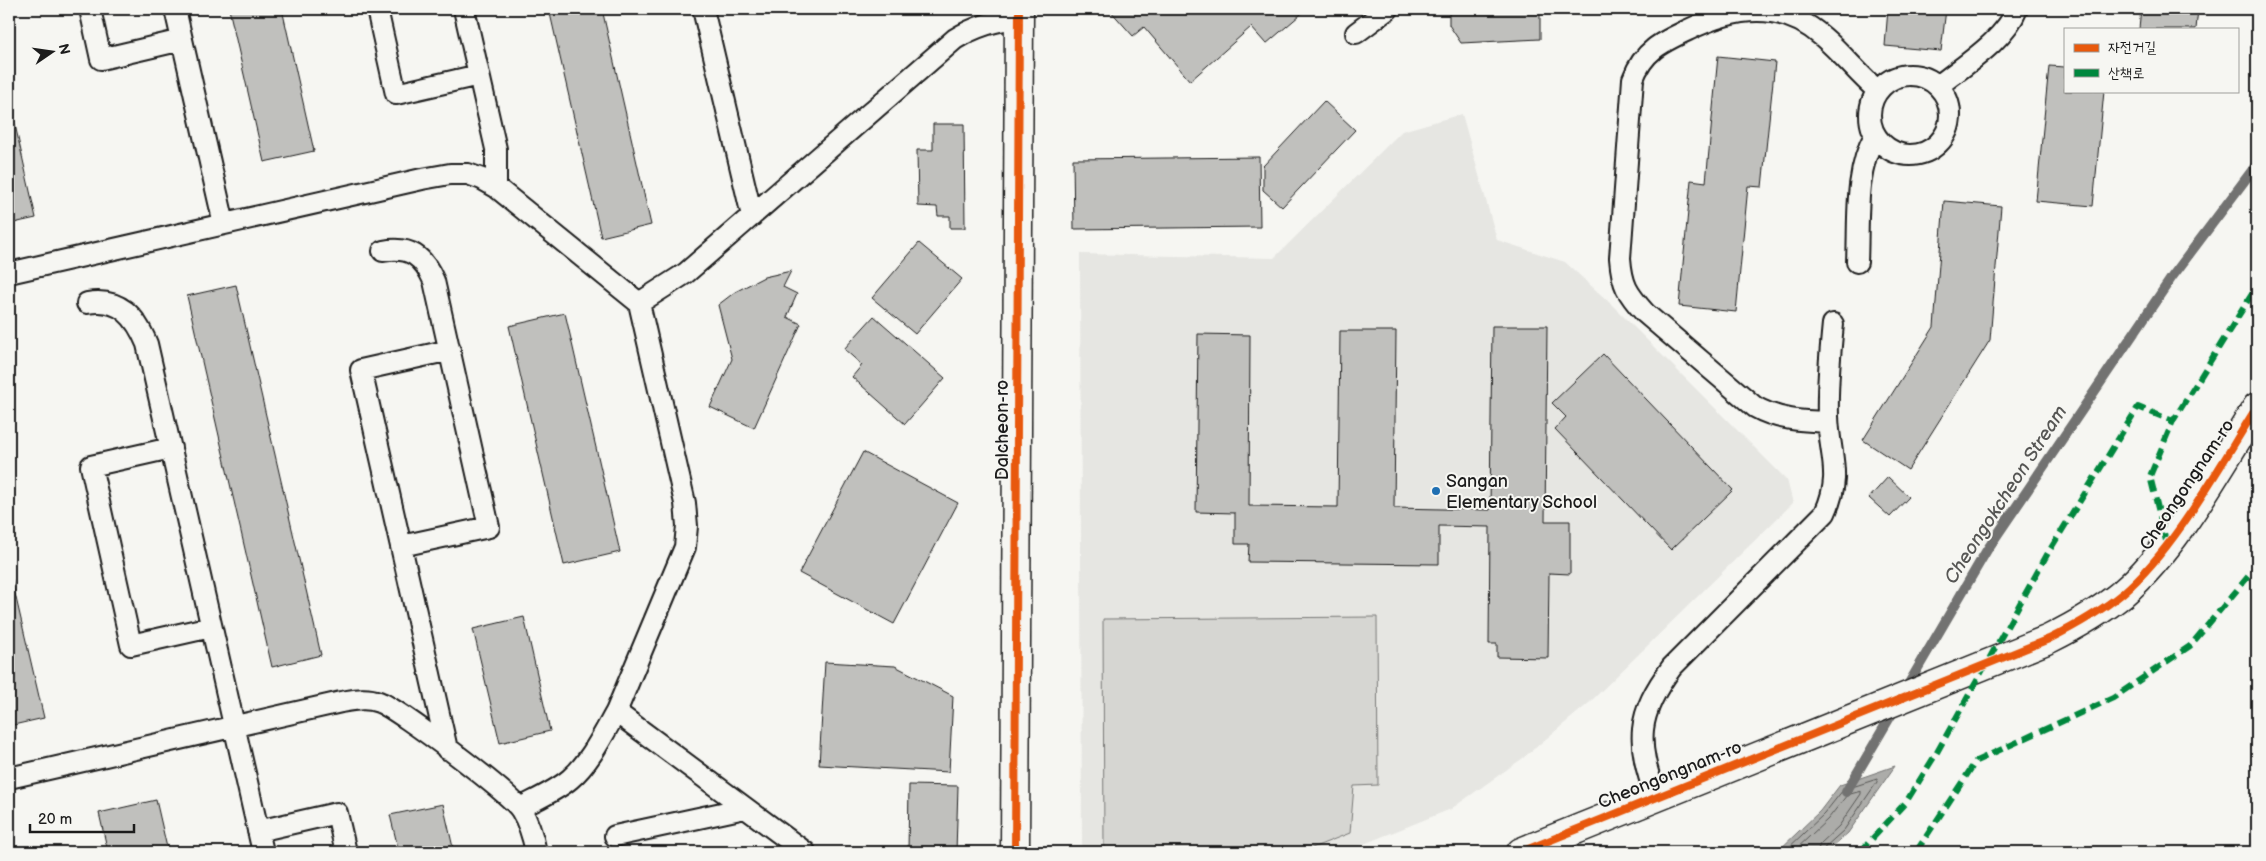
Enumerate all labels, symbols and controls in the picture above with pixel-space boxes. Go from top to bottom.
north arrow [28,28,78,78]
legend [2064,28,2238,92]
text: 자전거길 [2108,38,2156,57]
text: N [55,42,74,56]
text: 산책로 [2108,64,2144,83]
street label: Dalcheon-ro [992,380,1013,480]
water label: Cheongokcheon Stream [1940,402,2072,588]
street label: Cheongongnam-ro [2135,416,2239,554]
place label: Sangan Elementary School [1446,471,1597,513]
marker: Sangan Elementary School [1430,485,1442,497]
street label: Cheongongnam-ro [1595,737,1745,813]
scale bar [30,801,134,833]
text: 20 m [38,810,72,829]

